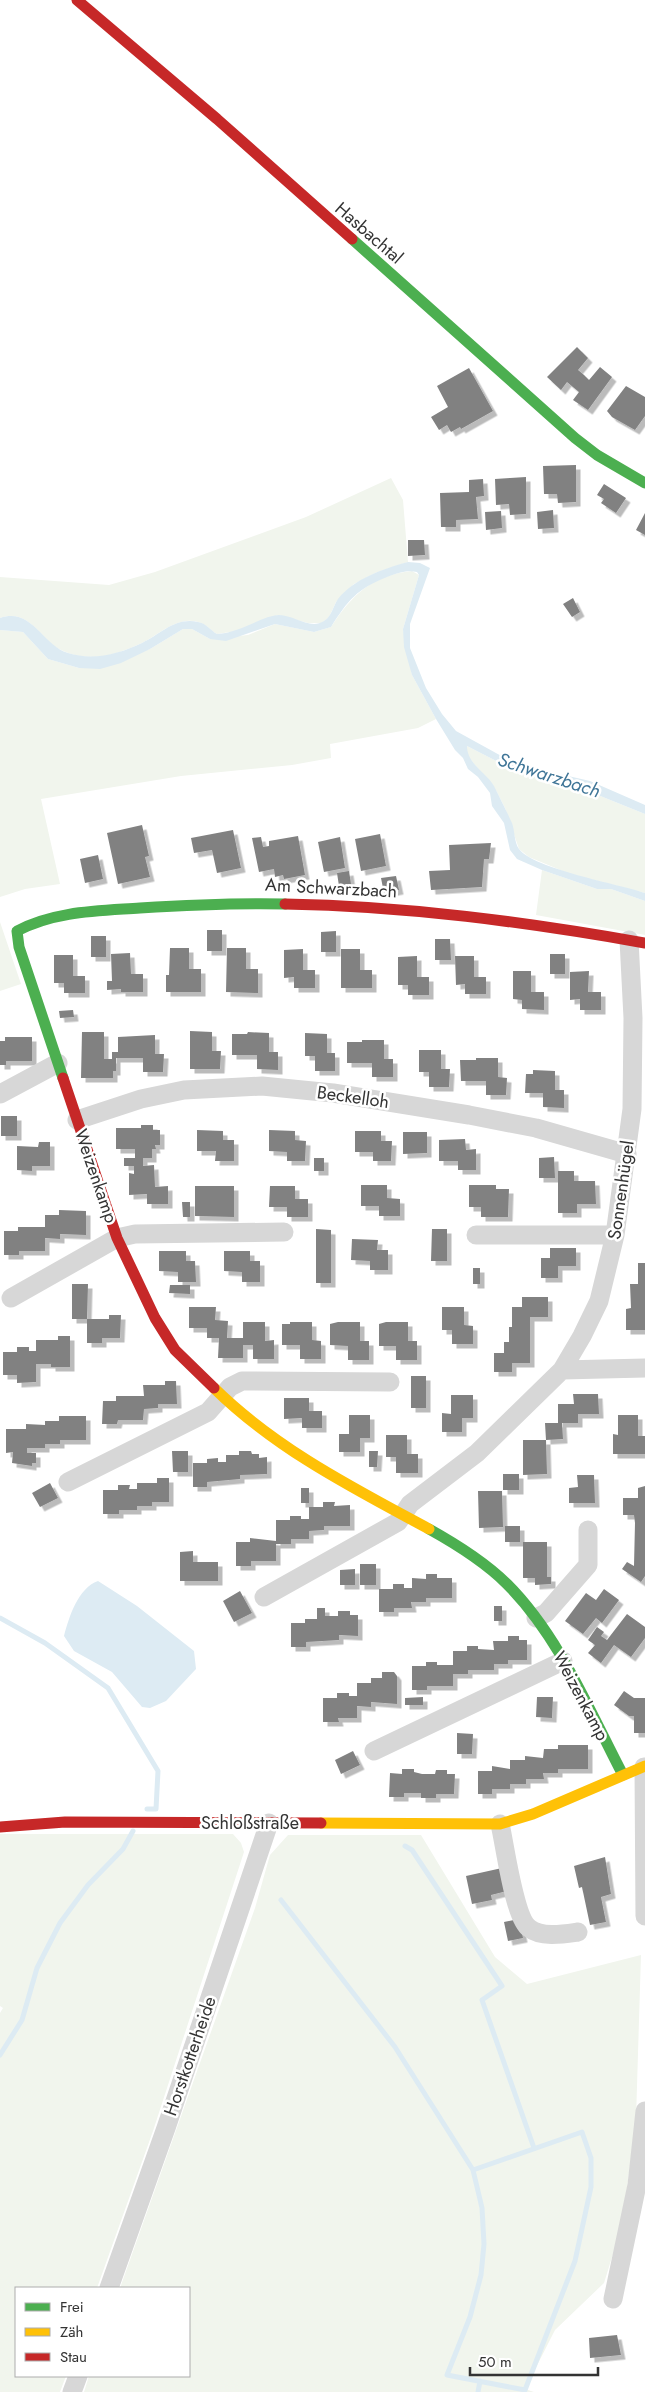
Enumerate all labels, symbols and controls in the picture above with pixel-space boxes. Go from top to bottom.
street label: Hasbachtal [329,196,409,270]
water label: Schwarzbach [494,746,604,804]
street label: Am Schwarzbach [264,872,398,904]
street label: Beckelloh [315,1079,391,1115]
street label: Weizenkamp [68,1125,124,1227]
street label: Sonnenhügel [601,1139,641,1241]
street label: Weizenkamp [547,1647,615,1745]
street label: Schloßstraße [201,1810,299,1836]
street label: Horstkotterheide [157,1993,223,2119]
legend [15,2287,190,2377]
text: Frei [60,2296,84,2318]
text: Zäh [60,2321,83,2343]
scale bar [470,2344,598,2376]
text: Stau [60,2346,87,2368]
text: 50 m [478,2351,512,2373]

